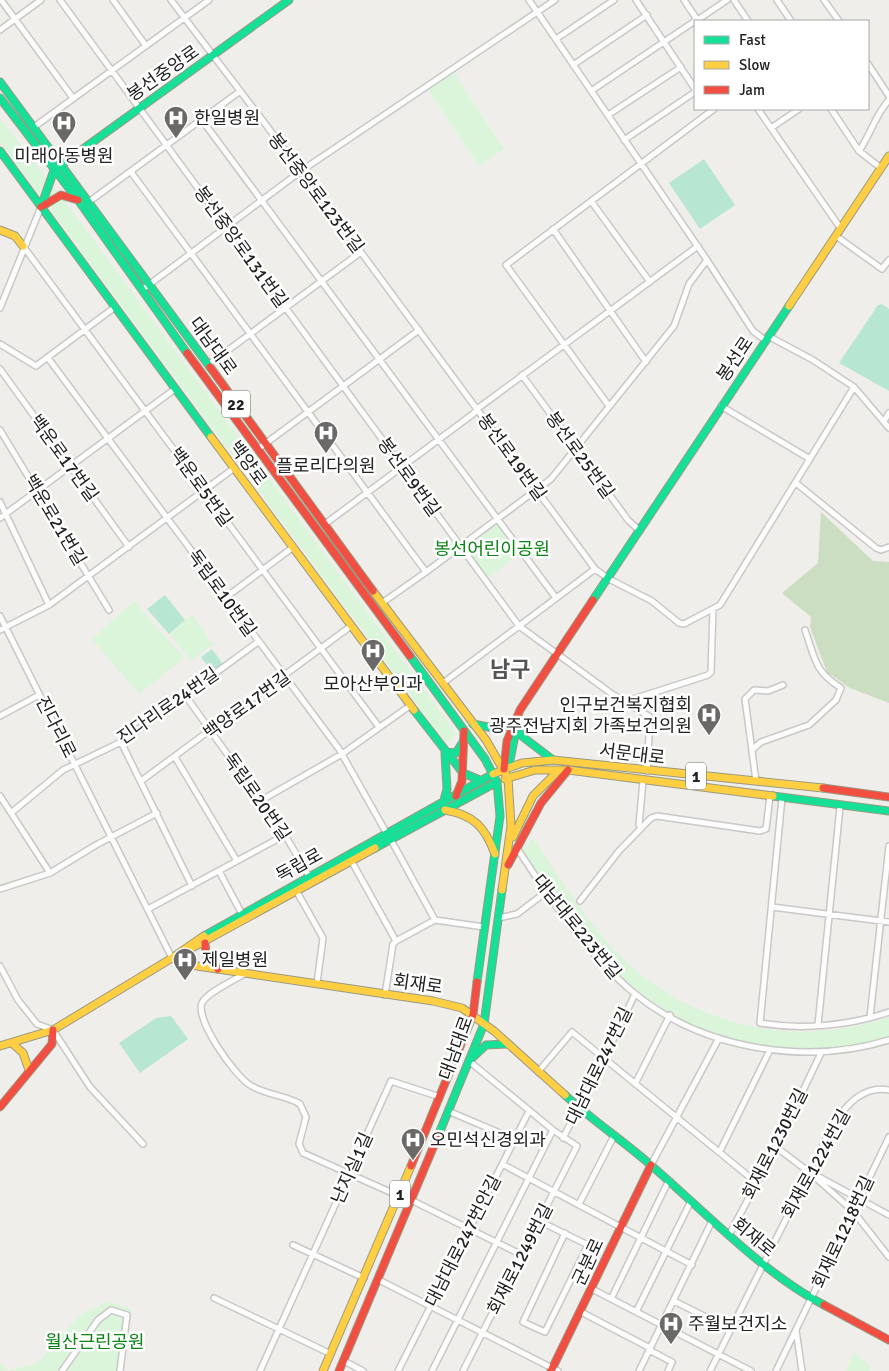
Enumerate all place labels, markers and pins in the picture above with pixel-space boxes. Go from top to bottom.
hospital icon: 한일병원 [163,105,189,139]
place label: 한일병원 [194,107,260,129]
hospital icon: 미래아동병원 [51,110,77,144]
place label: 미래아동병원 [14,145,114,167]
hospital icon: 플로리다의원 [313,420,339,454]
place label: 플로리다의원 [276,455,376,477]
hospital icon: 모아산부인과 [360,638,386,672]
place label: 모아산부인과 [323,673,423,695]
place label: 인구보건복지협회 광주전남지회 가족보건의원 [489,694,692,737]
hospital icon: 인구보건복지협회 광주전남지회 가족보건의원 [696,702,722,736]
hospital icon: 제일병원 [172,947,198,981]
place label: 제일병원 [202,949,268,971]
hospital icon: 오민석신경외과 [400,1127,426,1161]
place label: 오민석신경외과 [430,1129,546,1151]
hospital icon: 주월보건지소 [658,1311,684,1345]
place label: 주월보건지소 [688,1313,787,1335]

